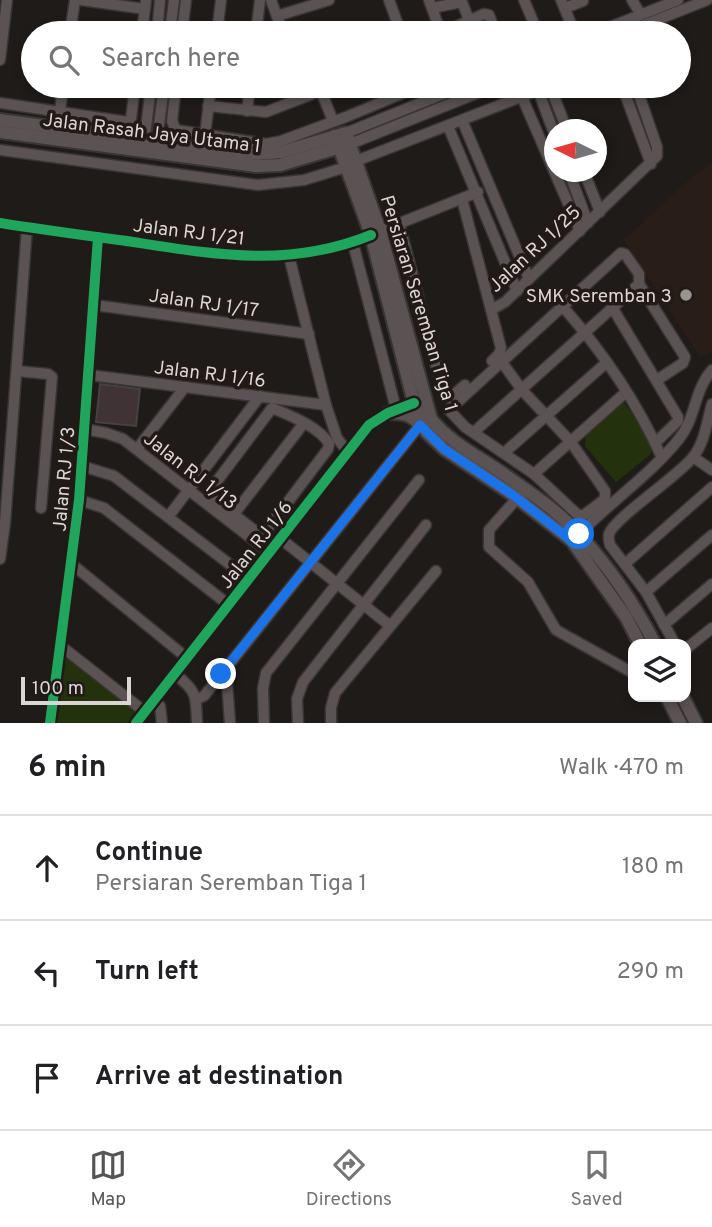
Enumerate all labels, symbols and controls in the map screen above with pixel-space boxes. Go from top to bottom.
search box [21,21,691,98]
icon: search [45,41,83,79]
text: Search here [101,43,240,76]
street label: Jalan Rasah Jaya Utama 1 [41,109,262,159]
north arrow [544,119,607,182]
street label: Persiaran Seremban Tiga 1 [374,193,462,415]
street label: Jalan RJ 1/25 [484,201,586,298]
street label: Jalan RJ 1/21 [131,214,246,252]
street label: Jalan RJ 1/17 [147,284,260,324]
place label: SMK Seremban 3 [526,285,672,309]
marker: SMK Seremban 3 [678,287,694,303]
street label: Jalan RJ 1/16 [153,356,267,394]
street label: Jalan RJ 1/3 [48,426,82,533]
street label: Jalan RJ 1/13 [138,427,241,516]
street label: Jalan RJ 1/6 [215,496,298,594]
route start [563,518,594,549]
map controls [628,639,691,702]
button: layers [628,639,691,702]
route end [205,658,236,689]
scale bar [21,674,131,706]
text: 100 m [32,677,84,701]
text: 6 min [28,750,106,787]
text: Walk · 470 m [559,754,684,783]
text: Continue [95,837,203,870]
icon: ahead [28,849,66,887]
text: 180 m [622,853,684,882]
text: Persiaran Seremban Tiga 1 [95,870,367,899]
icon: left [28,954,66,992]
text: Turn left [95,956,199,989]
text: 290 m [617,958,684,987]
icon: arrive [28,1059,66,1097]
text: Arrive at destination [95,1061,343,1094]
tab: Map [89,1146,127,1212]
tab: Directions [306,1146,392,1212]
tab: Saved [571,1146,623,1212]

